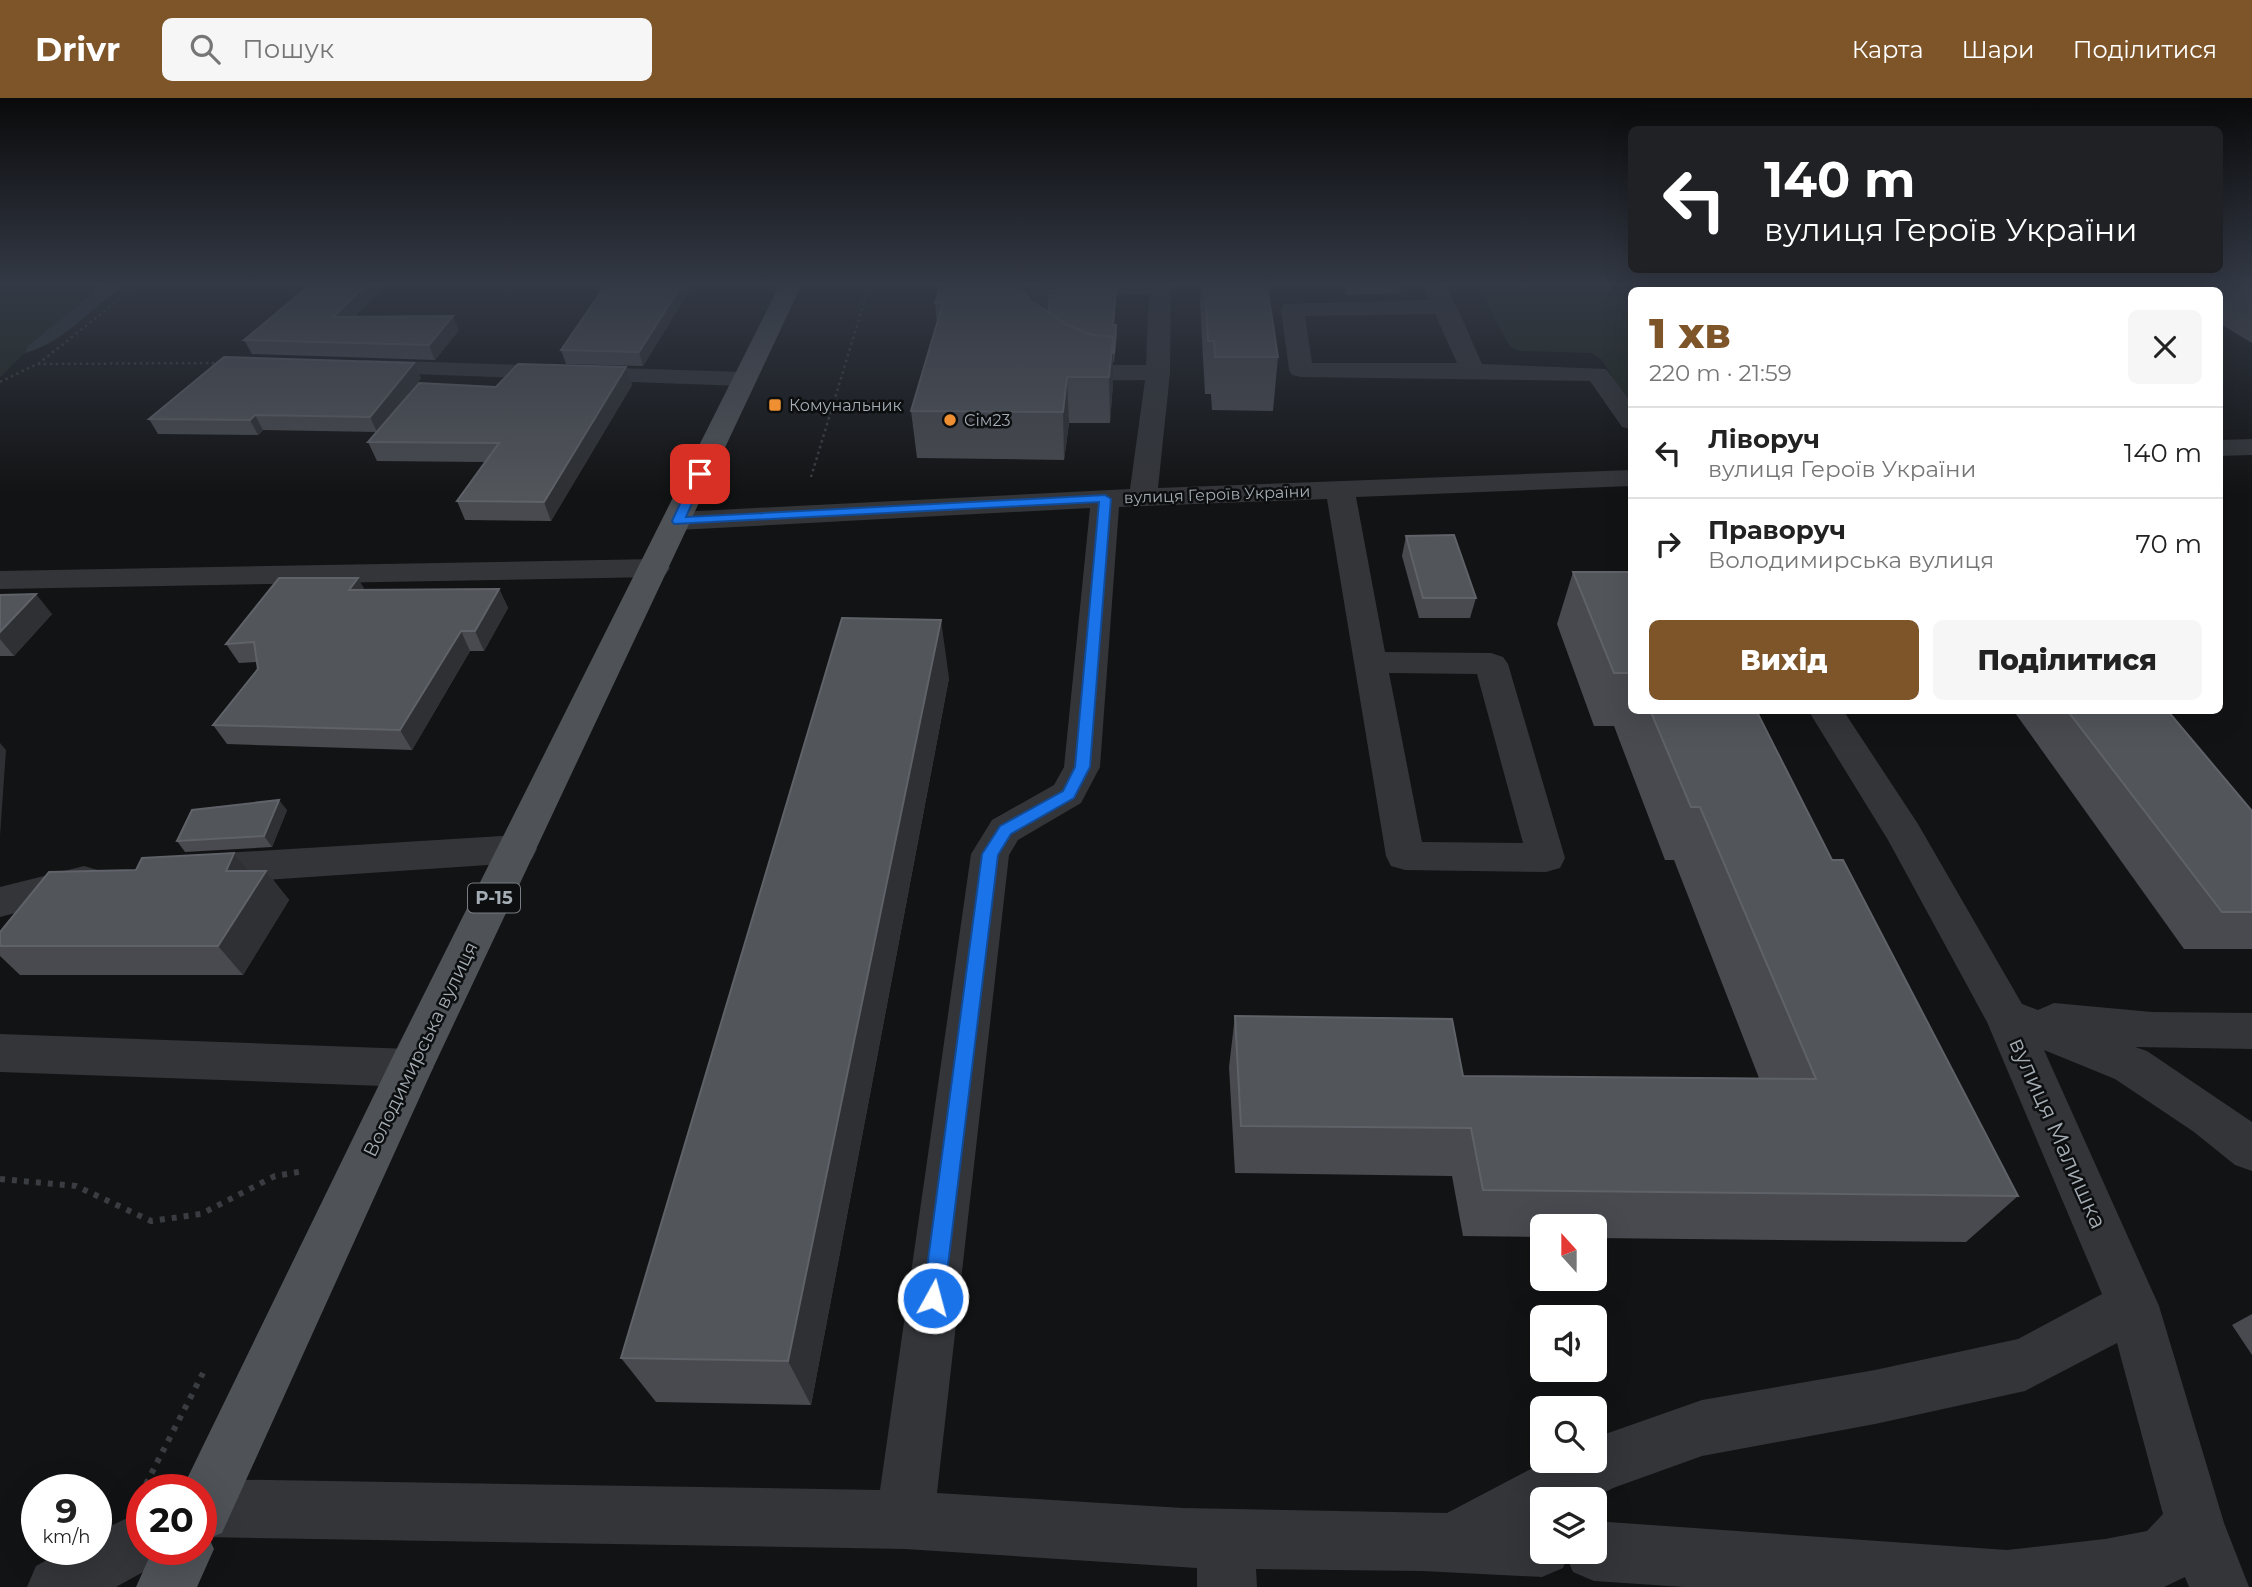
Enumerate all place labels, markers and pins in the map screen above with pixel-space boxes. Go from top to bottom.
place label: Комунальник [789,396,903,415]
marker: Комунальник [767,397,783,413]
place label: Сім23 [964,411,1011,430]
marker: Сім23 [942,412,958,428]
pin [670,444,730,504]

